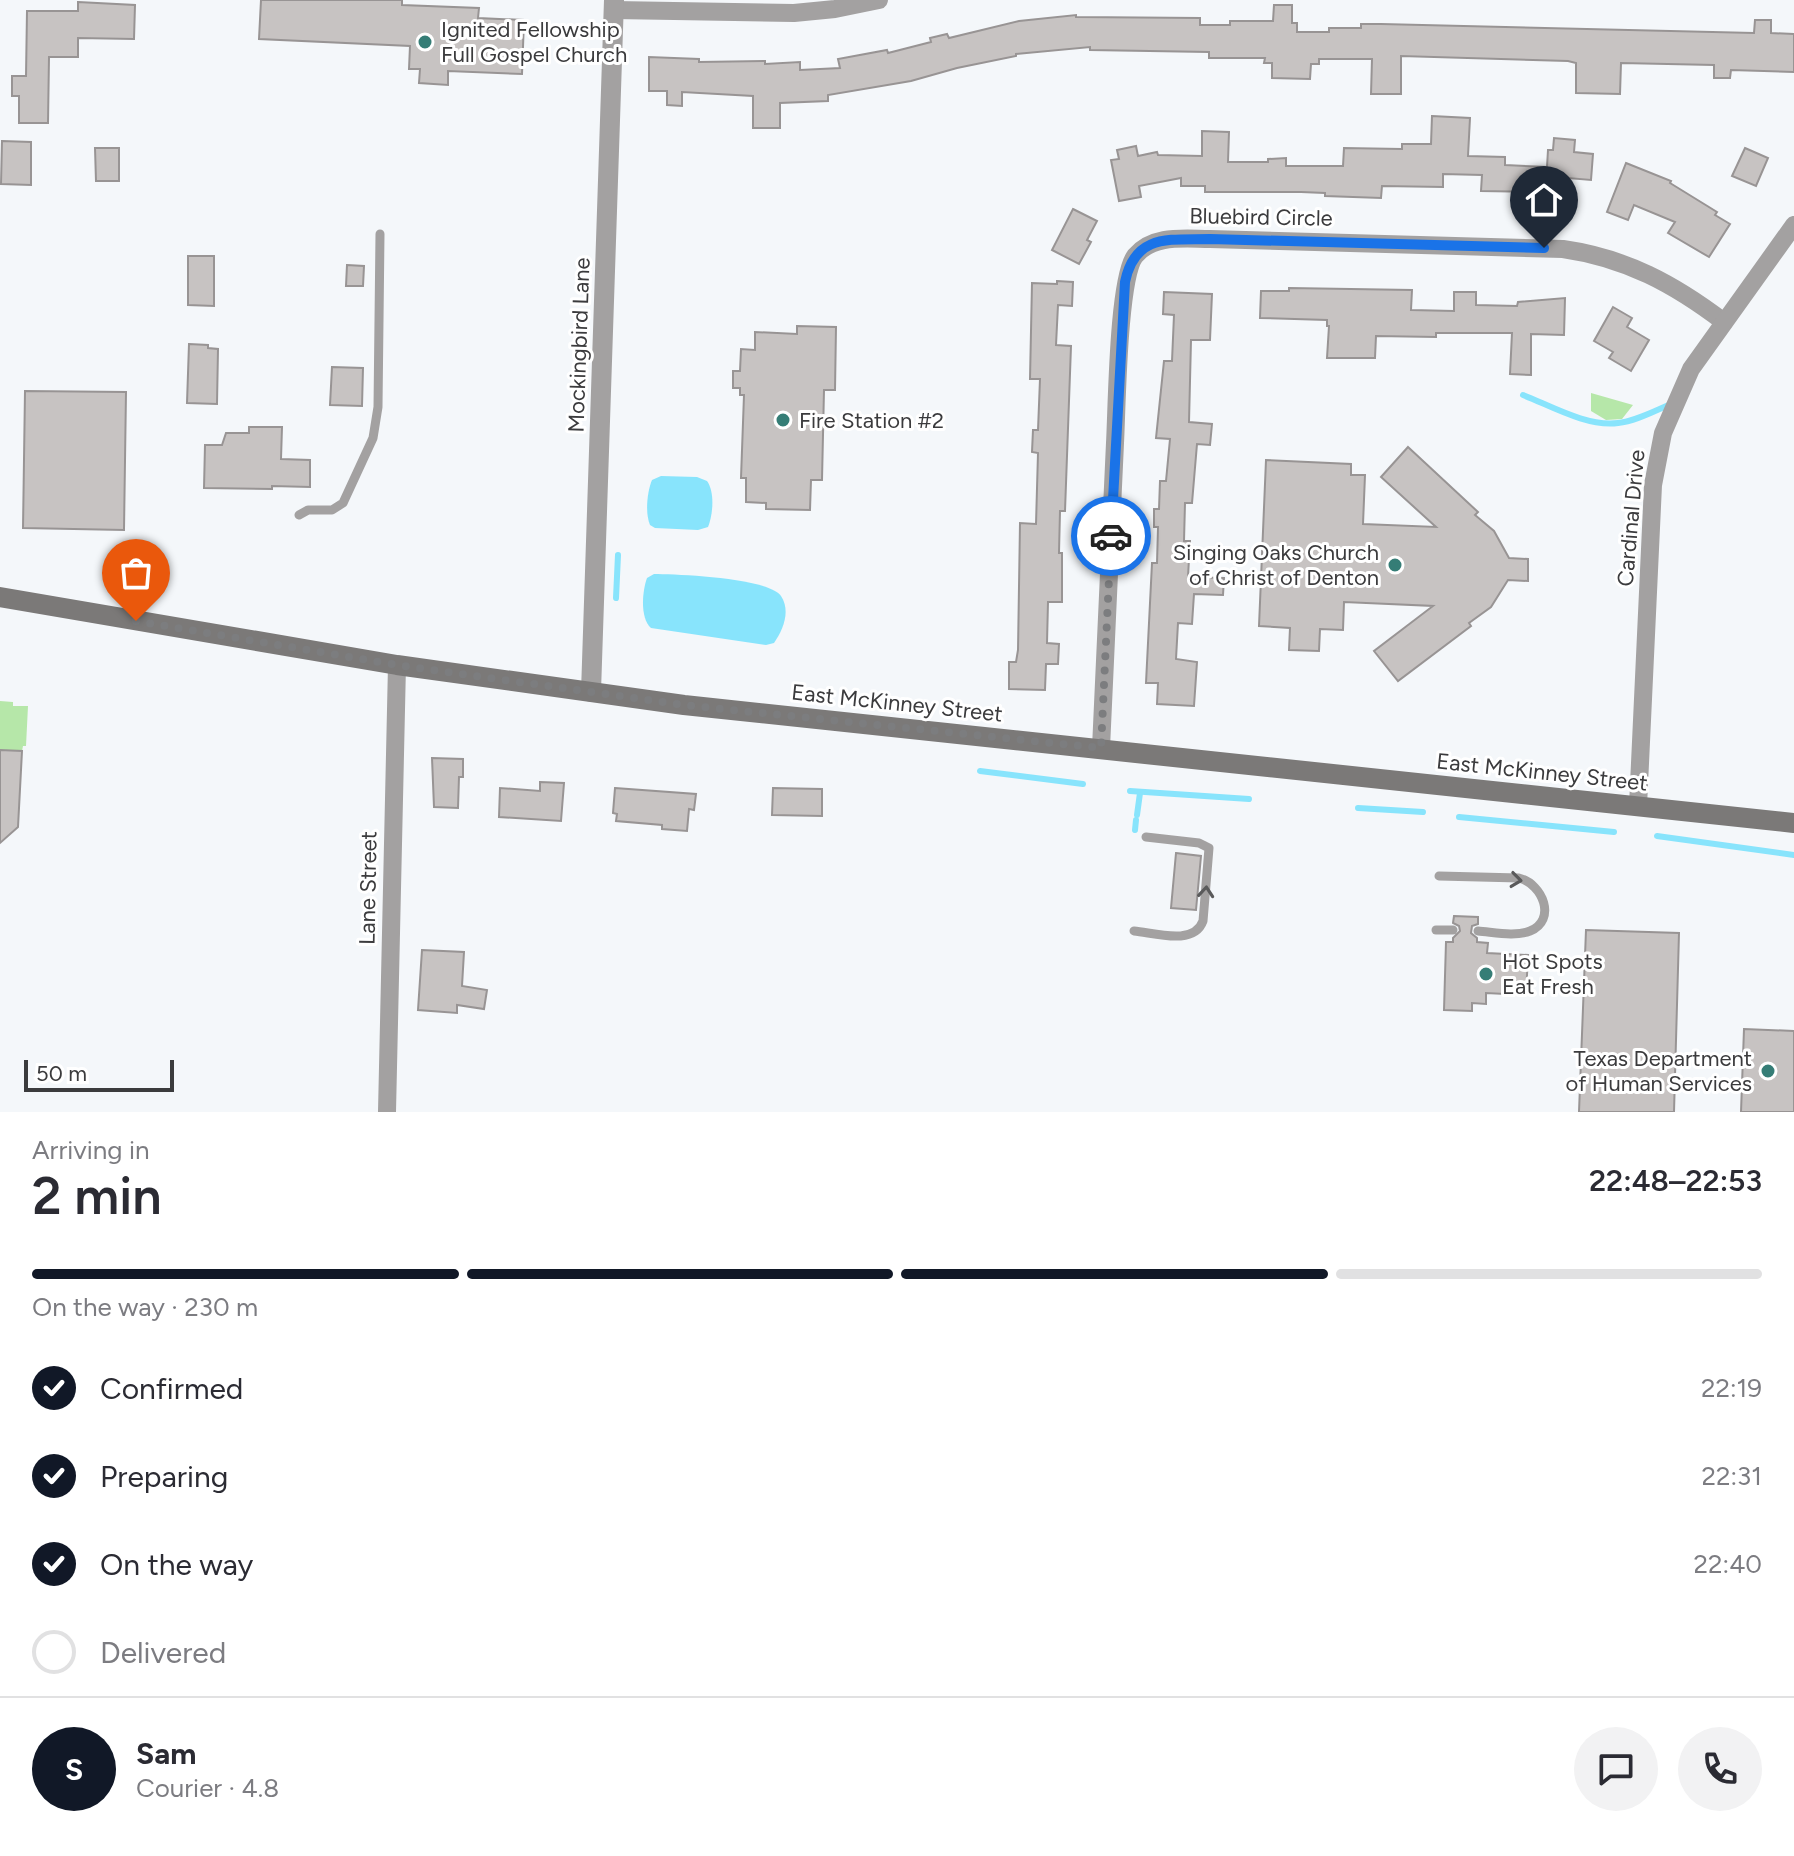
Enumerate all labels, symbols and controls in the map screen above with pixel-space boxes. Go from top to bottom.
place label: Ignited Fellowship Full Gospel Church [441,16,627,68]
marker: Ignited Fellowship Full Gospel Church [416,33,434,51]
pin [1510,166,1578,248]
icon: home [1522,178,1566,222]
street label: Bluebird Circle [1189,202,1333,232]
street label: Mockingbird Lane [562,257,596,433]
place label: Fire Station #2 [799,407,944,434]
marker: Fire Station #2 [774,411,792,429]
street label: Cardinal Drive [1612,449,1650,587]
courier [1071,496,1151,576]
icon: car [1089,514,1133,558]
pin [102,539,170,621]
place label: Singing Oaks Church of Christ of Denton [1173,539,1379,591]
icon: bag [114,551,158,595]
marker: Singing Oaks Church of Christ of Denton [1386,556,1404,574]
street label: East McKinney Street [790,678,1004,728]
street label: East McKinney Street [1435,747,1649,797]
street label: Lane Street [354,831,382,945]
one-way arrow [1510,871,1523,888]
one-way arrow [1198,885,1215,898]
place label: Hot Spots Eat Fresh [1502,948,1603,1000]
marker: Hot Spots Eat Fresh [1477,965,1495,983]
place label: Texas Department of Human Services [1566,1045,1752,1097]
scale bar [24,1056,174,1092]
text: 50 m [36,1060,87,1087]
marker: Texas Department of Human Services [1759,1062,1777,1080]
text: Arriving in [32,1134,150,1166]
text: 22:48–22:53 [1589,1162,1762,1199]
text: 2 min [32,1165,161,1227]
text: On the way · 230 m [32,1291,258,1323]
icon: check [32,1366,76,1410]
text: Confirmed [100,1370,243,1407]
text: 22:19 [1701,1372,1762,1404]
icon: check [32,1454,76,1498]
text: Preparing [100,1458,228,1495]
text: 22:31 [1701,1460,1762,1492]
icon: check [32,1542,76,1586]
text: On the way [100,1546,253,1583]
text: 22:40 [1694,1548,1762,1580]
text: Delivered [100,1634,226,1671]
button: chat [1574,1727,1658,1811]
button: phone [1678,1727,1762,1811]
text: Sam [136,1735,196,1772]
text: S [65,1751,83,1788]
text: Courier · 4.8 [136,1772,279,1804]

